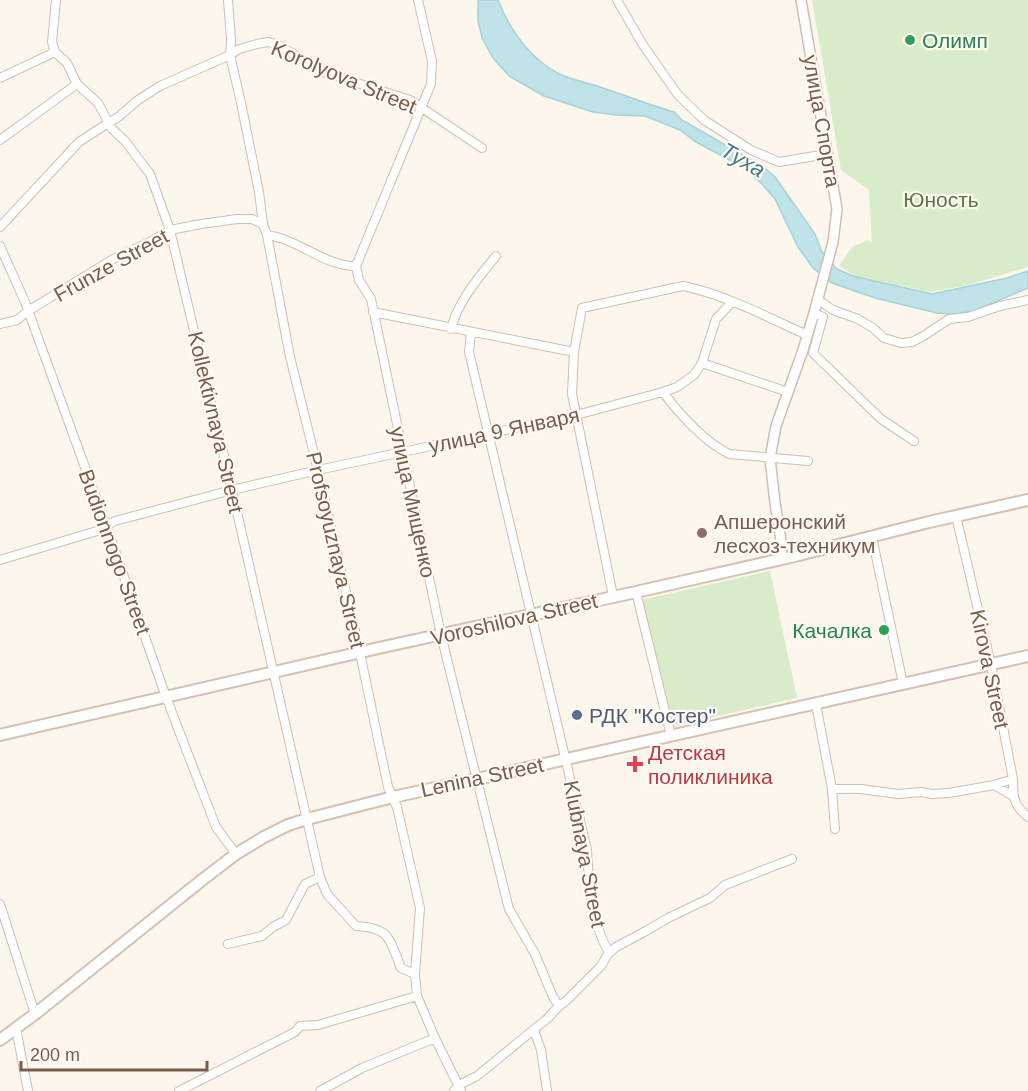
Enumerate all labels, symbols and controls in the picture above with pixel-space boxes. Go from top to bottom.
place label: Олимп [922,29,988,52]
marker: Олимп [903,33,917,47]
street label: Korolyova Street [268,36,420,118]
street label: улица Спорта [799,53,845,189]
water label: Туха [717,137,769,183]
park label: Юность [903,188,979,211]
street label: Frunze Street [50,224,172,306]
street label: Kollektivnaya Street [184,329,248,515]
street label: улица 9 Января [427,403,581,457]
street label: улица Мищенко [386,424,440,580]
street label: Profsoyuznaya Street [302,450,370,651]
street label: Budionnogo Street [74,466,156,638]
place label: Апшеронский лесхоз-техникум [714,510,875,557]
marker: Апшеронский лесхоз-техникум [695,526,709,540]
street label: Voroshilova Street [428,589,600,649]
street label: Kirova Street [966,607,1014,731]
place label: Качалка [792,619,872,642]
marker: Качалка [877,623,891,637]
place label: РДК "Костер" [589,704,716,727]
marker: РДК "Костер" [570,708,584,722]
place label: Детская поликлиника [648,741,773,788]
street label: Lenina Street [419,753,546,801]
marker: Детская поликлиника [626,755,644,773]
street label: Klubnaya Street [559,778,611,930]
scale bar [21,1034,207,1072]
text: 200 m [30,1045,80,1065]

